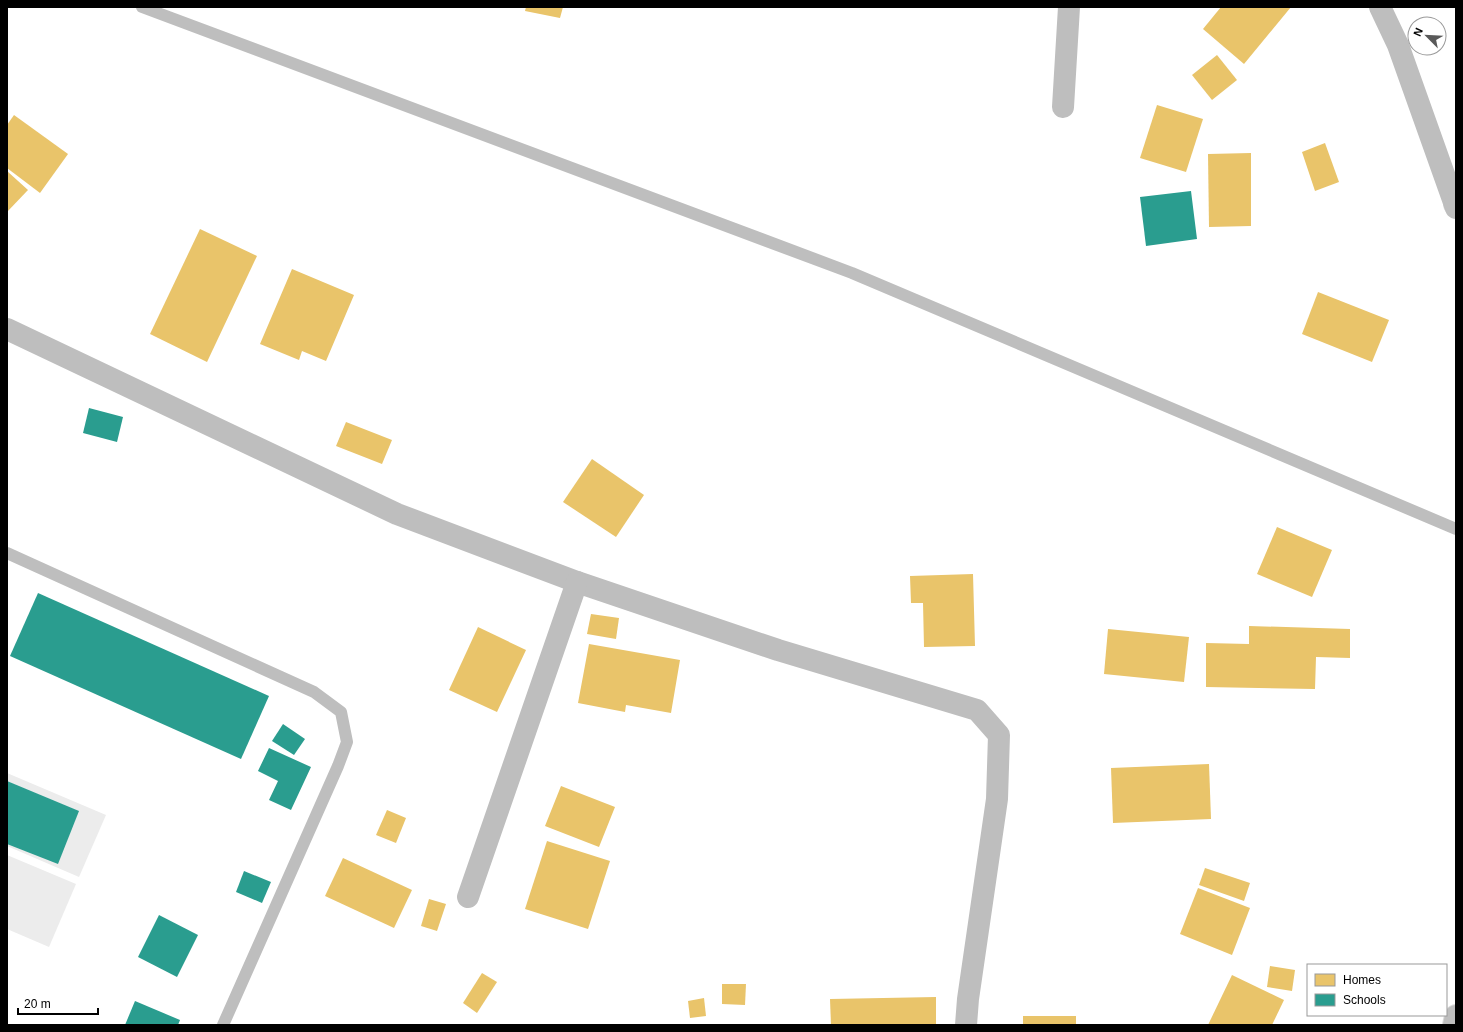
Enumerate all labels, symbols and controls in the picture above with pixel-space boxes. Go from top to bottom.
north arrow [1407,16,1447,56]
text: N [1411,26,1425,38]
legend [1307,964,1447,1016]
text: Homes [1343,973,1381,987]
scale bar [18,990,98,1016]
text: Schools [1343,993,1386,1007]
text: 20 m [24,997,51,1011]

